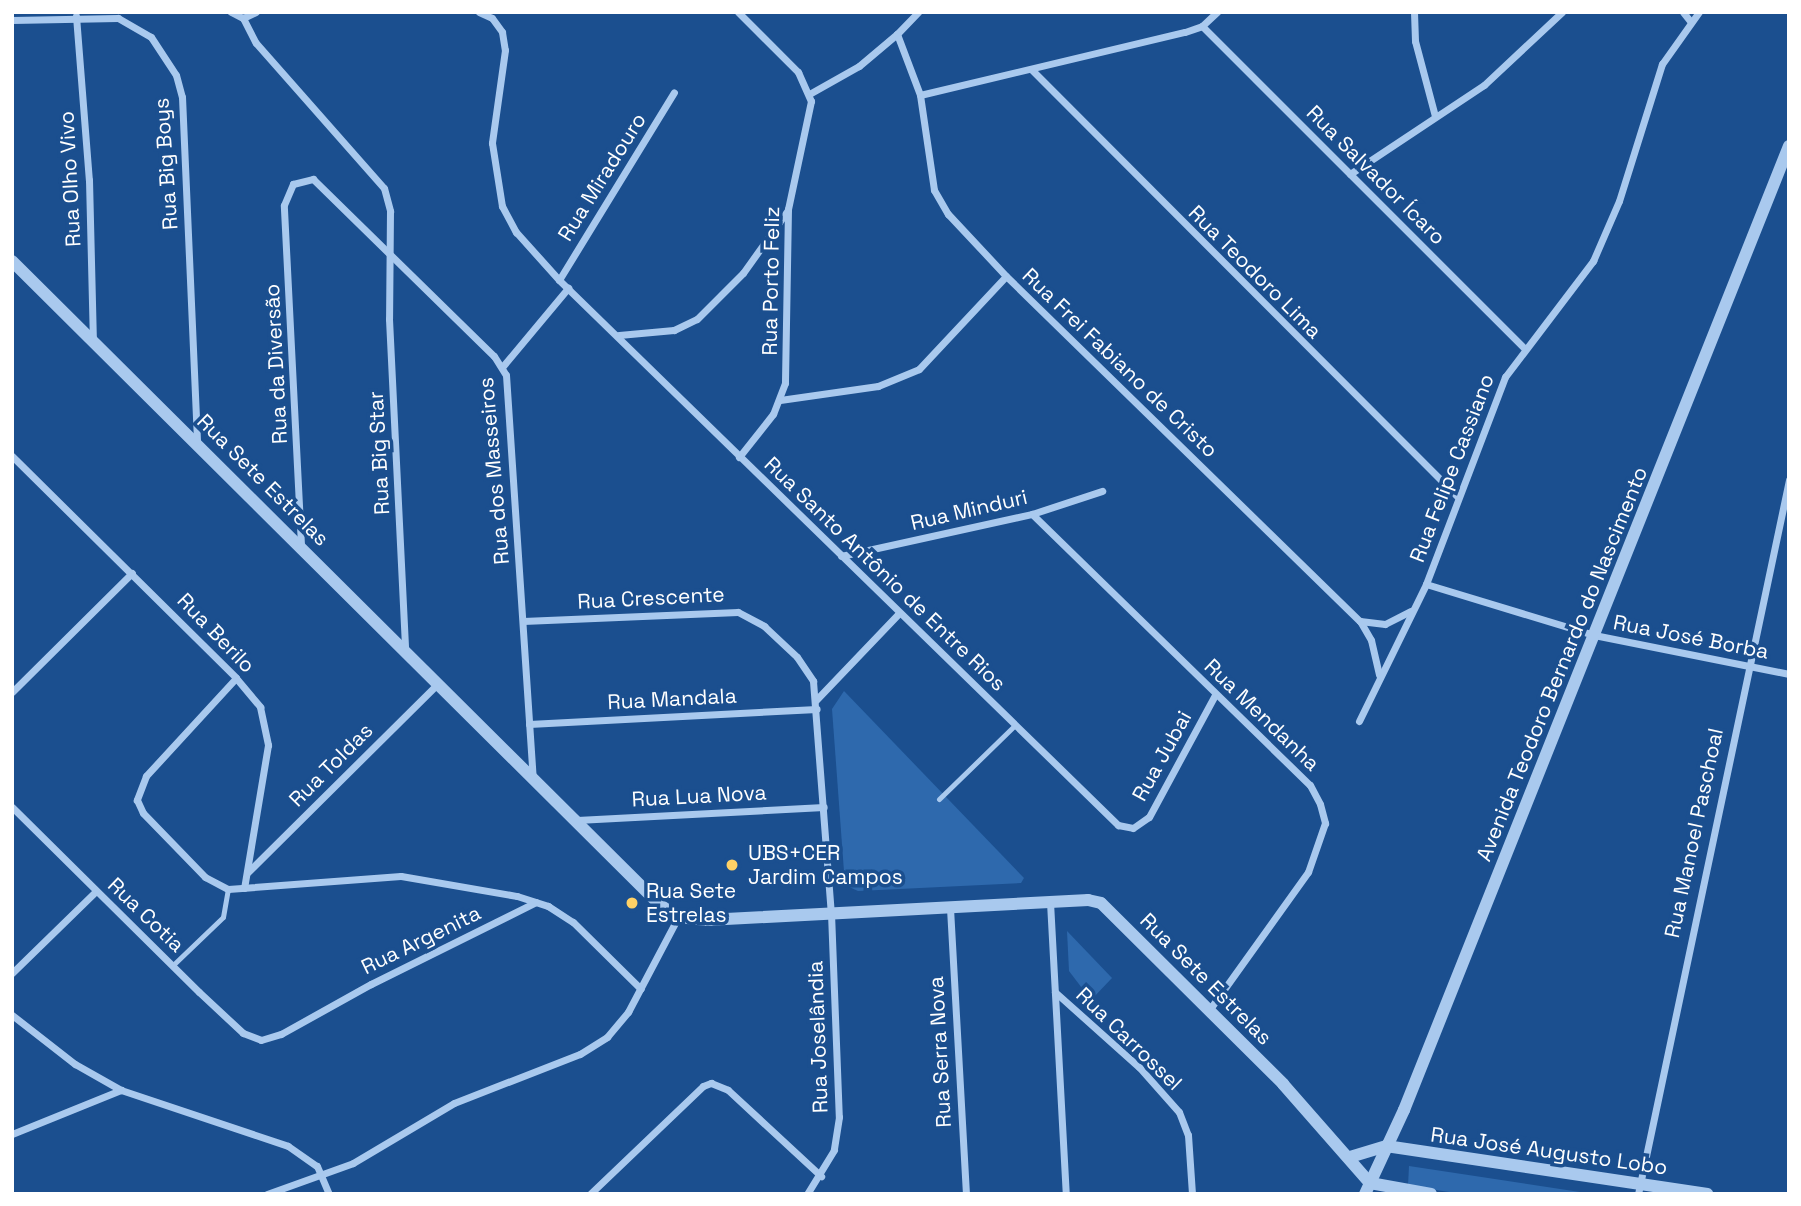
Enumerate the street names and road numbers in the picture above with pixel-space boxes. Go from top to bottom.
street label: Rua Big Boys [149,97,183,231]
street label: Rua Salvador Ícaro [1301,100,1451,250]
street label: Rua Miradouro [553,108,651,246]
street label: Rua Olho Vivo [54,110,86,248]
street label: Rua Teodoro Lima [1183,200,1327,344]
street label: Rua Porto Feliz [757,206,785,356]
street label: Rua Frei Fabiano de Cristo [1017,263,1223,463]
street label: Rua da Diversão [259,283,293,445]
street label: Rua Felipe Cassiano [1404,370,1500,566]
street label: Rua dos Masseiros [473,376,515,566]
street label: Rua Big Star [363,390,395,516]
street label: Rua Sete Estrelas [192,409,334,551]
street label: Rua Santo Antônio de Entre Rios [759,452,1011,696]
street label: Avenida Teodoro Bernardo do Nascimento [1471,463,1653,865]
street label: Rua Minduri [908,484,1030,536]
street label: Rua Crescente [577,582,725,614]
street label: Rua Berilo [172,588,260,678]
street label: Rua José Borba [1611,610,1771,664]
street label: Rua Mendanha [1199,654,1325,776]
street label: Rua Mandala [607,683,737,715]
street label: Rua Jubai [1127,707,1197,805]
street label: Rua Toldas [284,718,378,812]
street label: Rua Manoel Paschoal [1659,726,1729,940]
street label: Rua Lua Nova [631,780,767,812]
street label: Rua Cotia [103,872,189,958]
street label: Rua Argenita [357,900,485,980]
street label: Rua Sete Estrelas [1135,908,1277,1050]
street label: Rua Joselândia [803,960,833,1114]
street label: Rua Serra Nova [923,976,957,1128]
street label: Rua Carrossel [1071,982,1187,1096]
street label: Rua José Augusto Lobo [1429,1122,1669,1180]

